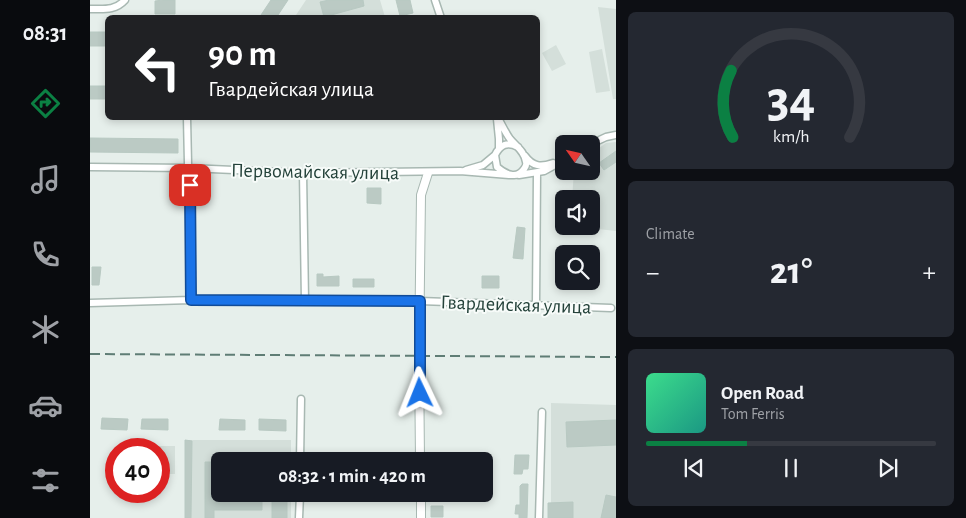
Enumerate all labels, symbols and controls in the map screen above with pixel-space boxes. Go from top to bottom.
text: 08:31 [23,22,67,44]
icon: left [125,35,190,100]
text: 90 m [208,37,277,72]
text: 34 [767,74,815,126]
text: Гвардейская улица [208,78,374,100]
icon: directions [28,86,63,121]
text: km/h [773,128,809,146]
north arrow [555,135,600,180]
map controls [555,135,600,290]
street label: Первомайская улица [231,161,399,183]
icon: music [28,162,63,197]
pin [169,164,211,206]
icon: arrive [176,171,204,199]
button: sound [555,190,600,235]
text: Climate [646,226,695,242]
icon: phone [28,237,63,272]
button: search [555,245,600,290]
text: 21° [770,253,812,291]
text: − [646,259,659,287]
text: + [923,259,936,287]
street label: Гвардейская улица [440,292,592,318]
icon: climate [28,312,63,347]
position arrow [393,366,445,418]
text: Open Road [721,384,804,403]
icon: car [28,388,63,423]
text: Tom Ferris [721,406,785,422]
speed limit sign: 40 [105,438,170,503]
icon: previous [680,454,708,482]
icon: pause [777,454,805,482]
icon: next [874,454,902,482]
icon: filters [28,463,63,498]
text: 08:32 · 1 min · 420 m [278,467,426,486]

